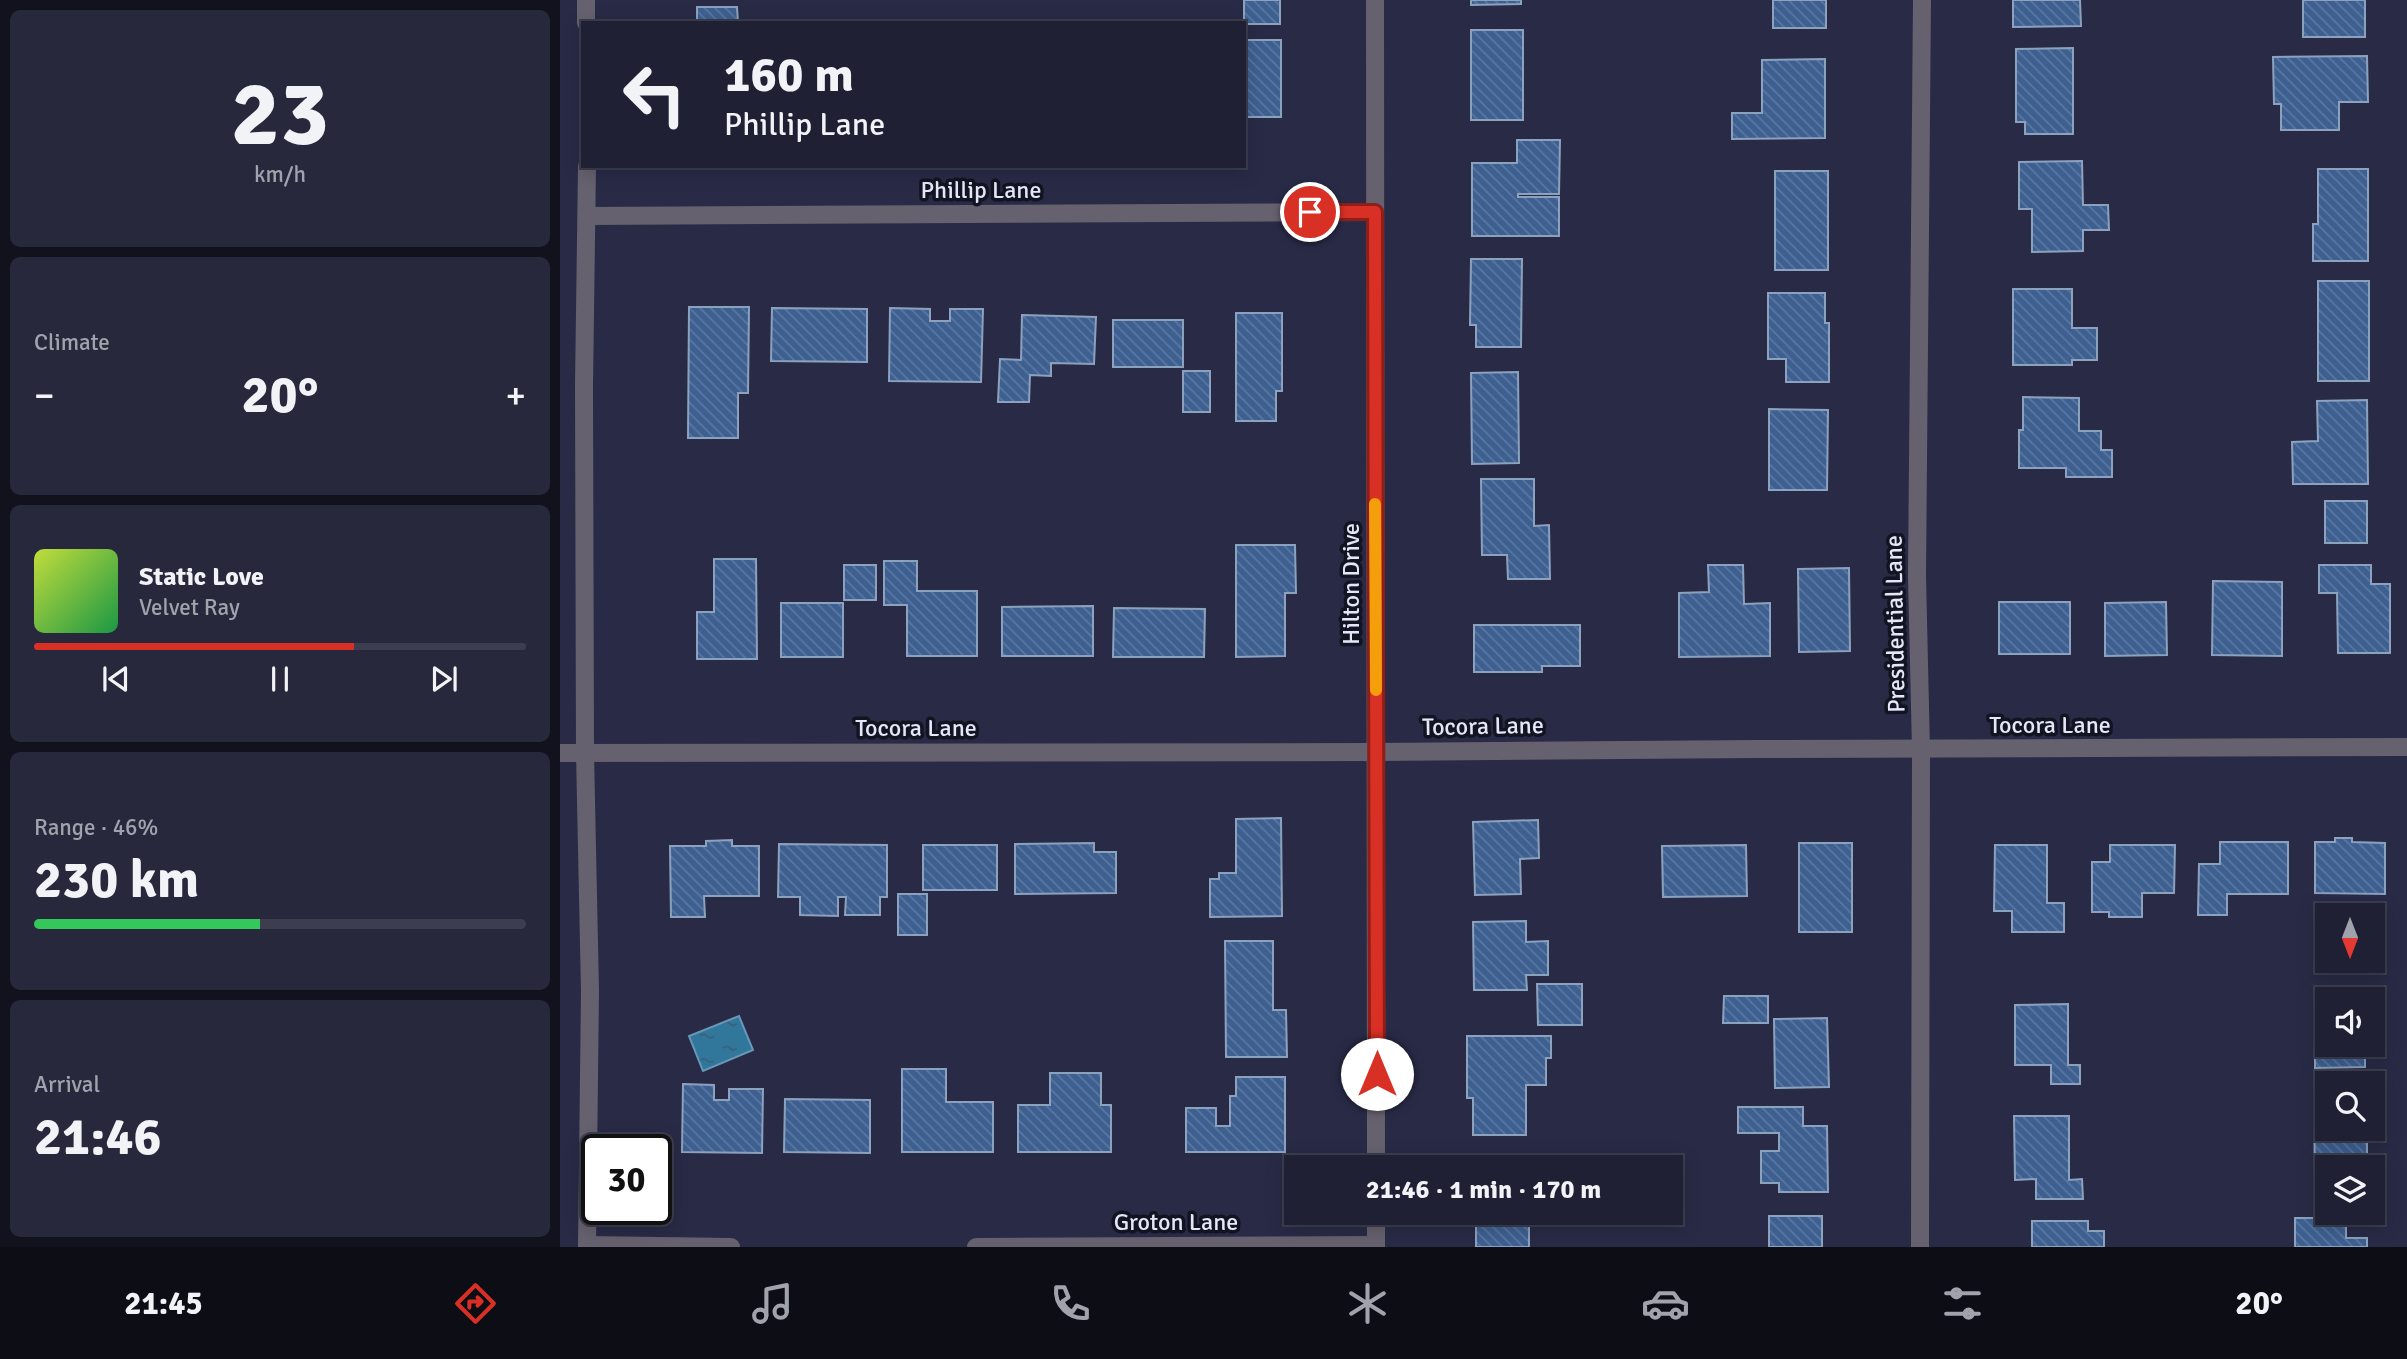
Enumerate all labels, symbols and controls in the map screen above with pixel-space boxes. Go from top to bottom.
text: 160 m [724,45,854,105]
icon: left [609,49,700,140]
text: 23 [231,58,329,171]
text: Phillip Lane [724,105,885,144]
text: km/h [254,160,306,189]
street label: Phillip Lane [921,175,1041,205]
pin [1280,182,1340,242]
icon: arrive [1291,193,1329,231]
text: Climate [34,328,110,357]
text: 20° [242,363,318,427]
text: − [34,372,55,419]
text: + [505,372,526,419]
street label: Hilton Drive [1336,523,1366,645]
street label: Presidential Lane [1878,535,1912,713]
text: Static Love [139,561,264,593]
text: Velvet Ray [139,593,240,622]
icon: previous [97,660,135,698]
icon: pause [261,660,299,698]
icon: next [425,660,463,698]
street label: Tocora Lane [1422,710,1544,742]
street label: Tocora Lane [1989,710,2111,740]
street label: Tocora Lane [855,713,977,743]
text: Range · 46% [34,813,158,842]
text: 230 km [34,848,199,912]
north arrow [2315,903,2385,973]
map controls [2315,903,2385,1225]
button: sound [2315,987,2385,1057]
position arrow [1340,1037,1414,1111]
text: Arrival [34,1070,100,1099]
button: search [2315,1071,2385,1141]
text: 21:46 [34,1105,162,1169]
speed limit sign: 30 [581,1134,672,1225]
button: layers [2315,1155,2385,1225]
text: 21:46 · 1 min · 170 m [1366,1174,1601,1206]
street label: Groton Lane [1114,1207,1238,1237]
icon: directions [451,1279,500,1328]
icon: music [748,1279,797,1328]
icon: phone [1046,1279,1095,1328]
icon: climate [1343,1279,1392,1328]
icon: car [1641,1279,1690,1328]
icon: filters [1938,1279,1987,1328]
text: 21:45 [124,1284,203,1323]
text: 20° [2235,1284,2283,1323]

